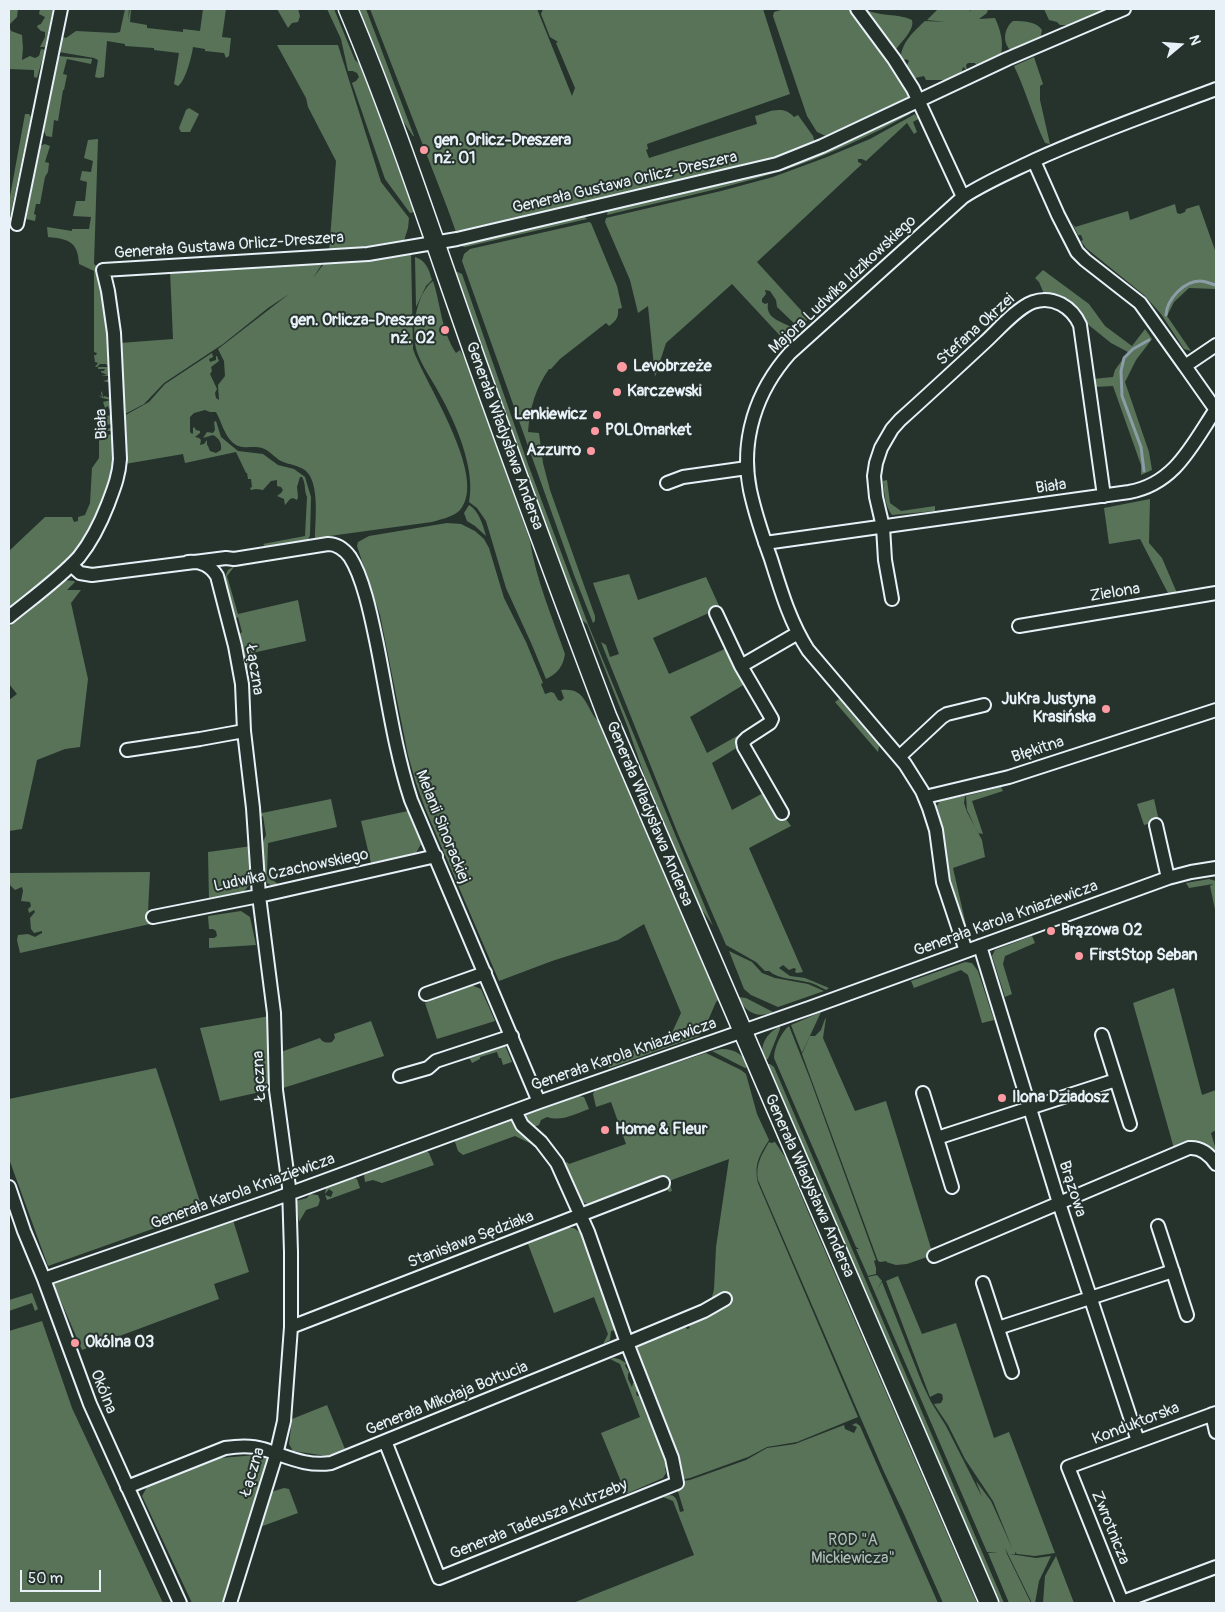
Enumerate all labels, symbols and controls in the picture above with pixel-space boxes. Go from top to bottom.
north arrow [1155,20,1205,70]
text: N [1185,33,1204,47]
place label: gen. Orlicz-Dreszera nż. 01 [434,131,571,169]
marker: gen. Orlicz-Dreszera nż. 01 [418,144,430,156]
street label: Generała Gustawa Orlicz-Dreszera [511,148,739,218]
street label: Majora Ludwika Idzikowskiego [765,212,921,358]
street label: Generała Gustawa Orlicz-Dreszera [114,228,344,264]
street label: Stefana Okrzei [933,290,1019,370]
place label: gen. Orlicza-Dreszera nż. 02 [290,311,435,349]
marker: gen. Orlicza-Dreszera nż. 02 [439,324,451,336]
street label: Generała Władysława Andersa [461,339,547,533]
place label: Levobrzeże [633,357,712,377]
marker: Levobrzeże [615,360,629,374]
place label: Karczewski [627,382,702,402]
marker: Karczewski [611,386,623,398]
place label: Lenkiewicz [514,405,587,425]
street label: Biała [92,408,112,440]
marker: Lenkiewicz [591,409,603,421]
place label: POLOmarket [605,421,692,441]
marker: POLOmarket [589,425,601,437]
place label: Azzurro [526,441,581,461]
marker: Azzurro [585,445,597,457]
street label: Biała [1034,475,1068,499]
street label: Zielona [1089,580,1141,606]
street label: Łączna [241,644,267,696]
place label: JuKra Justyna Krasińska [1001,690,1096,728]
marker: JuKra Justyna Krasińska [1100,703,1112,715]
street label: Generała Władysława Andersa [601,719,697,909]
street label: Błękitna [1009,733,1067,767]
street label: Melanii Sinorackiej [410,767,474,887]
street label: Ludwika Czachowskiego [212,845,370,897]
street label: Generała Karola Kniaziewicza [911,877,1101,961]
place label: Brązowa 02 [1061,921,1142,941]
marker: Brązowa 02 [1045,925,1057,937]
place label: FirstStop Seban [1089,946,1197,966]
marker: FirstStop Seban [1073,950,1085,962]
street label: Generała Karola Kniaziewicza [529,1014,719,1096]
street label: Łączna [249,1050,271,1102]
place label: Ilona Dziadosz [1012,1088,1109,1108]
street label: Generała Władysława Andersa [760,1091,858,1281]
marker: Ilona Dziadosz [996,1092,1008,1104]
place label: Home & Fleur [615,1120,707,1140]
marker: Home & Fleur [599,1124,611,1136]
street label: Generała Karola Kniaziewicza [148,1150,338,1234]
street label: Brązowa [1054,1158,1090,1220]
street label: Stanisława Sędziaka [405,1207,537,1273]
place label: Okólna 03 [85,1333,154,1353]
marker: Okólna 03 [69,1337,81,1349]
street label: Generała Mikołaja Bołtucia [363,1358,531,1440]
street label: Okólna [86,1367,120,1417]
street label: Konduktorska [1090,1399,1182,1449]
street label: Łączna [236,1445,270,1499]
street label: Generała Tadeusza Kutrzeby [448,1476,630,1564]
street label: Zwrotnicza [1087,1488,1133,1568]
park label: ROD "A Mickiewicza" [811,1531,895,1569]
scale bar [22,1560,104,1592]
text: 50 m [28,1569,63,1588]

